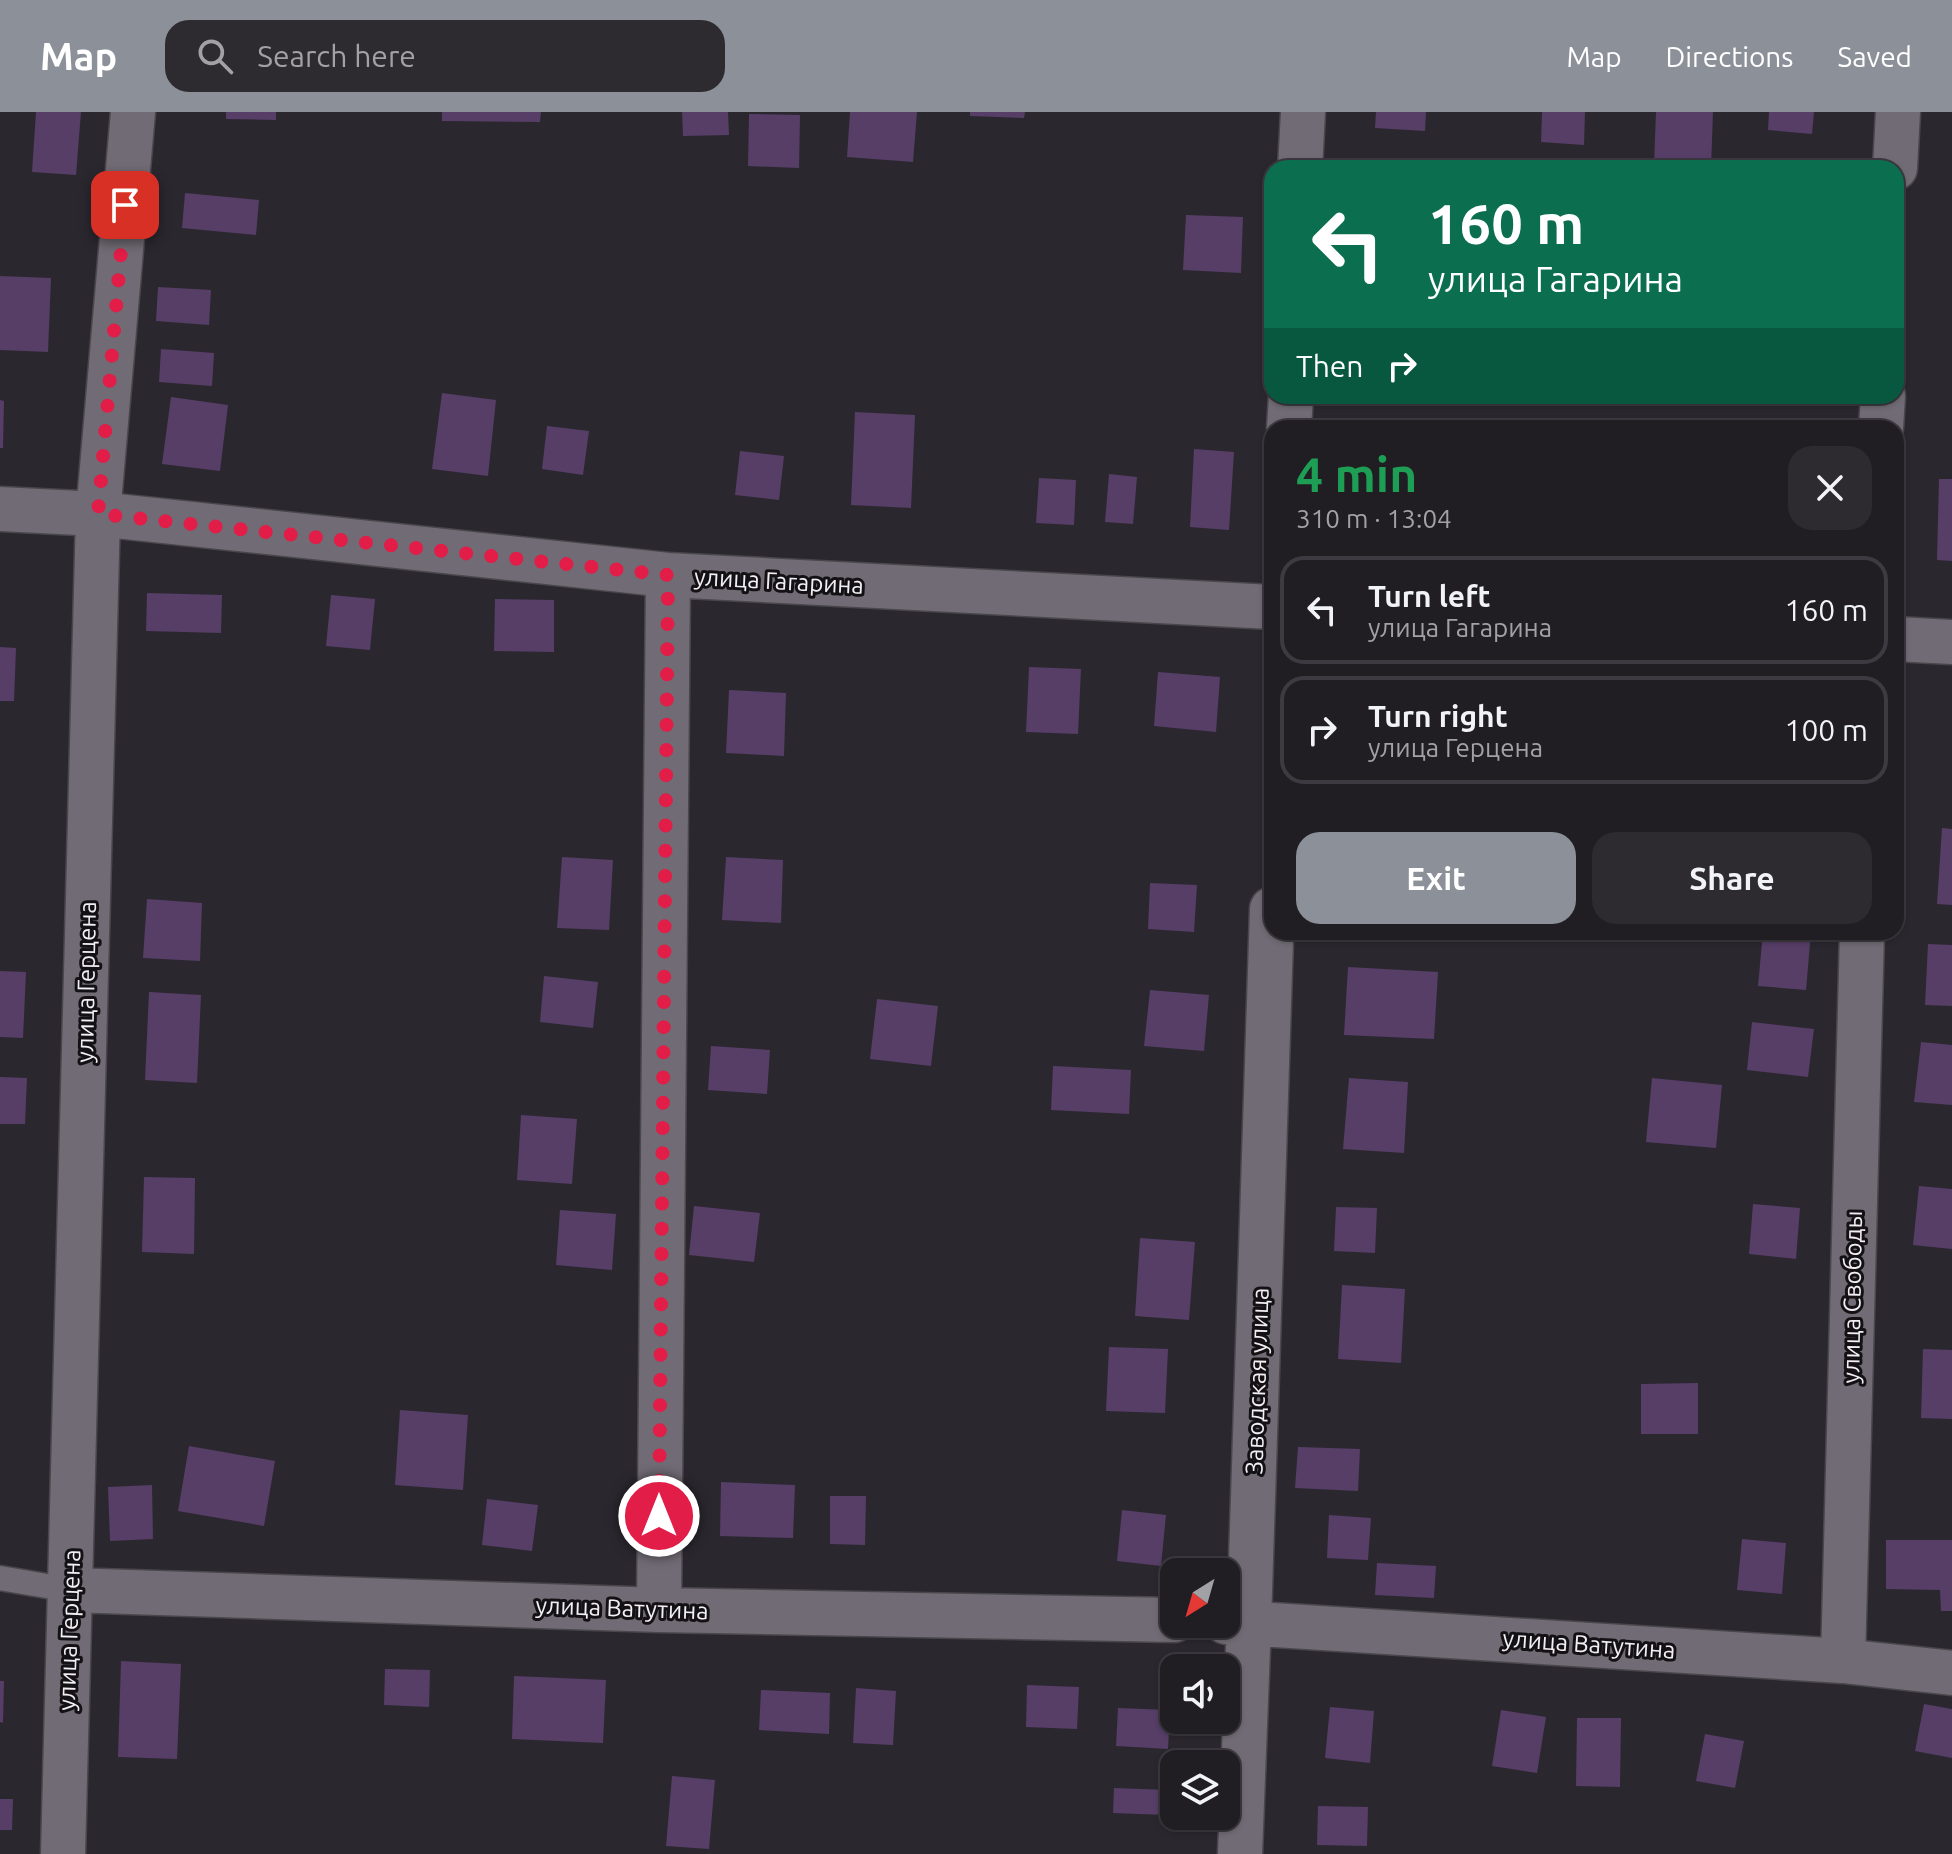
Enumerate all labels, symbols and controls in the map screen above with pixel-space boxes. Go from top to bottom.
search box [165,20,725,92]
icon: search [193,34,237,78]
text: Map [40,35,117,77]
text: Search here [257,39,416,73]
text: Map [1566,41,1622,72]
text: Directions [1666,41,1793,72]
text: Saved [1837,41,1912,72]
pin [91,171,159,239]
icon: arrive [103,183,147,227]
icon: left [1296,192,1400,296]
text: 160 m [1428,192,1584,255]
text: улица Гагарина [1428,258,1683,299]
icon: right [1380,344,1424,388]
text: Then [1296,349,1364,383]
button: close [1788,446,1872,530]
text: 4 min [1296,447,1417,501]
text: 310 m · 13:04 [1296,504,1452,533]
street label: улица Гагарина [693,563,865,599]
text: Turn left [1368,579,1490,613]
icon: left [1300,588,1344,632]
text: 160 m [1784,593,1868,627]
text: улица Гагарина [1368,613,1552,642]
text: Turn right [1368,699,1508,733]
icon: right [1300,708,1344,752]
text: 100 m [1784,713,1868,747]
text: улица Герцена [1368,733,1543,762]
button: Exit [1296,832,1576,924]
button: Share [1592,832,1872,924]
street label: улица Герцена [71,901,101,1063]
street label: улица Свободы [1837,1210,1867,1384]
street label: Заводская улица [1240,1287,1274,1475]
position arrow [617,1474,701,1558]
street label: улица Герцена [53,1549,85,1711]
north arrow [1160,1558,1240,1638]
map controls [1160,1558,1240,1830]
street label: улица Ватутина [535,1591,709,1625]
street label: улица Ватутина [1502,1624,1676,1664]
button: sound [1160,1654,1240,1734]
button: layers [1160,1750,1240,1830]

